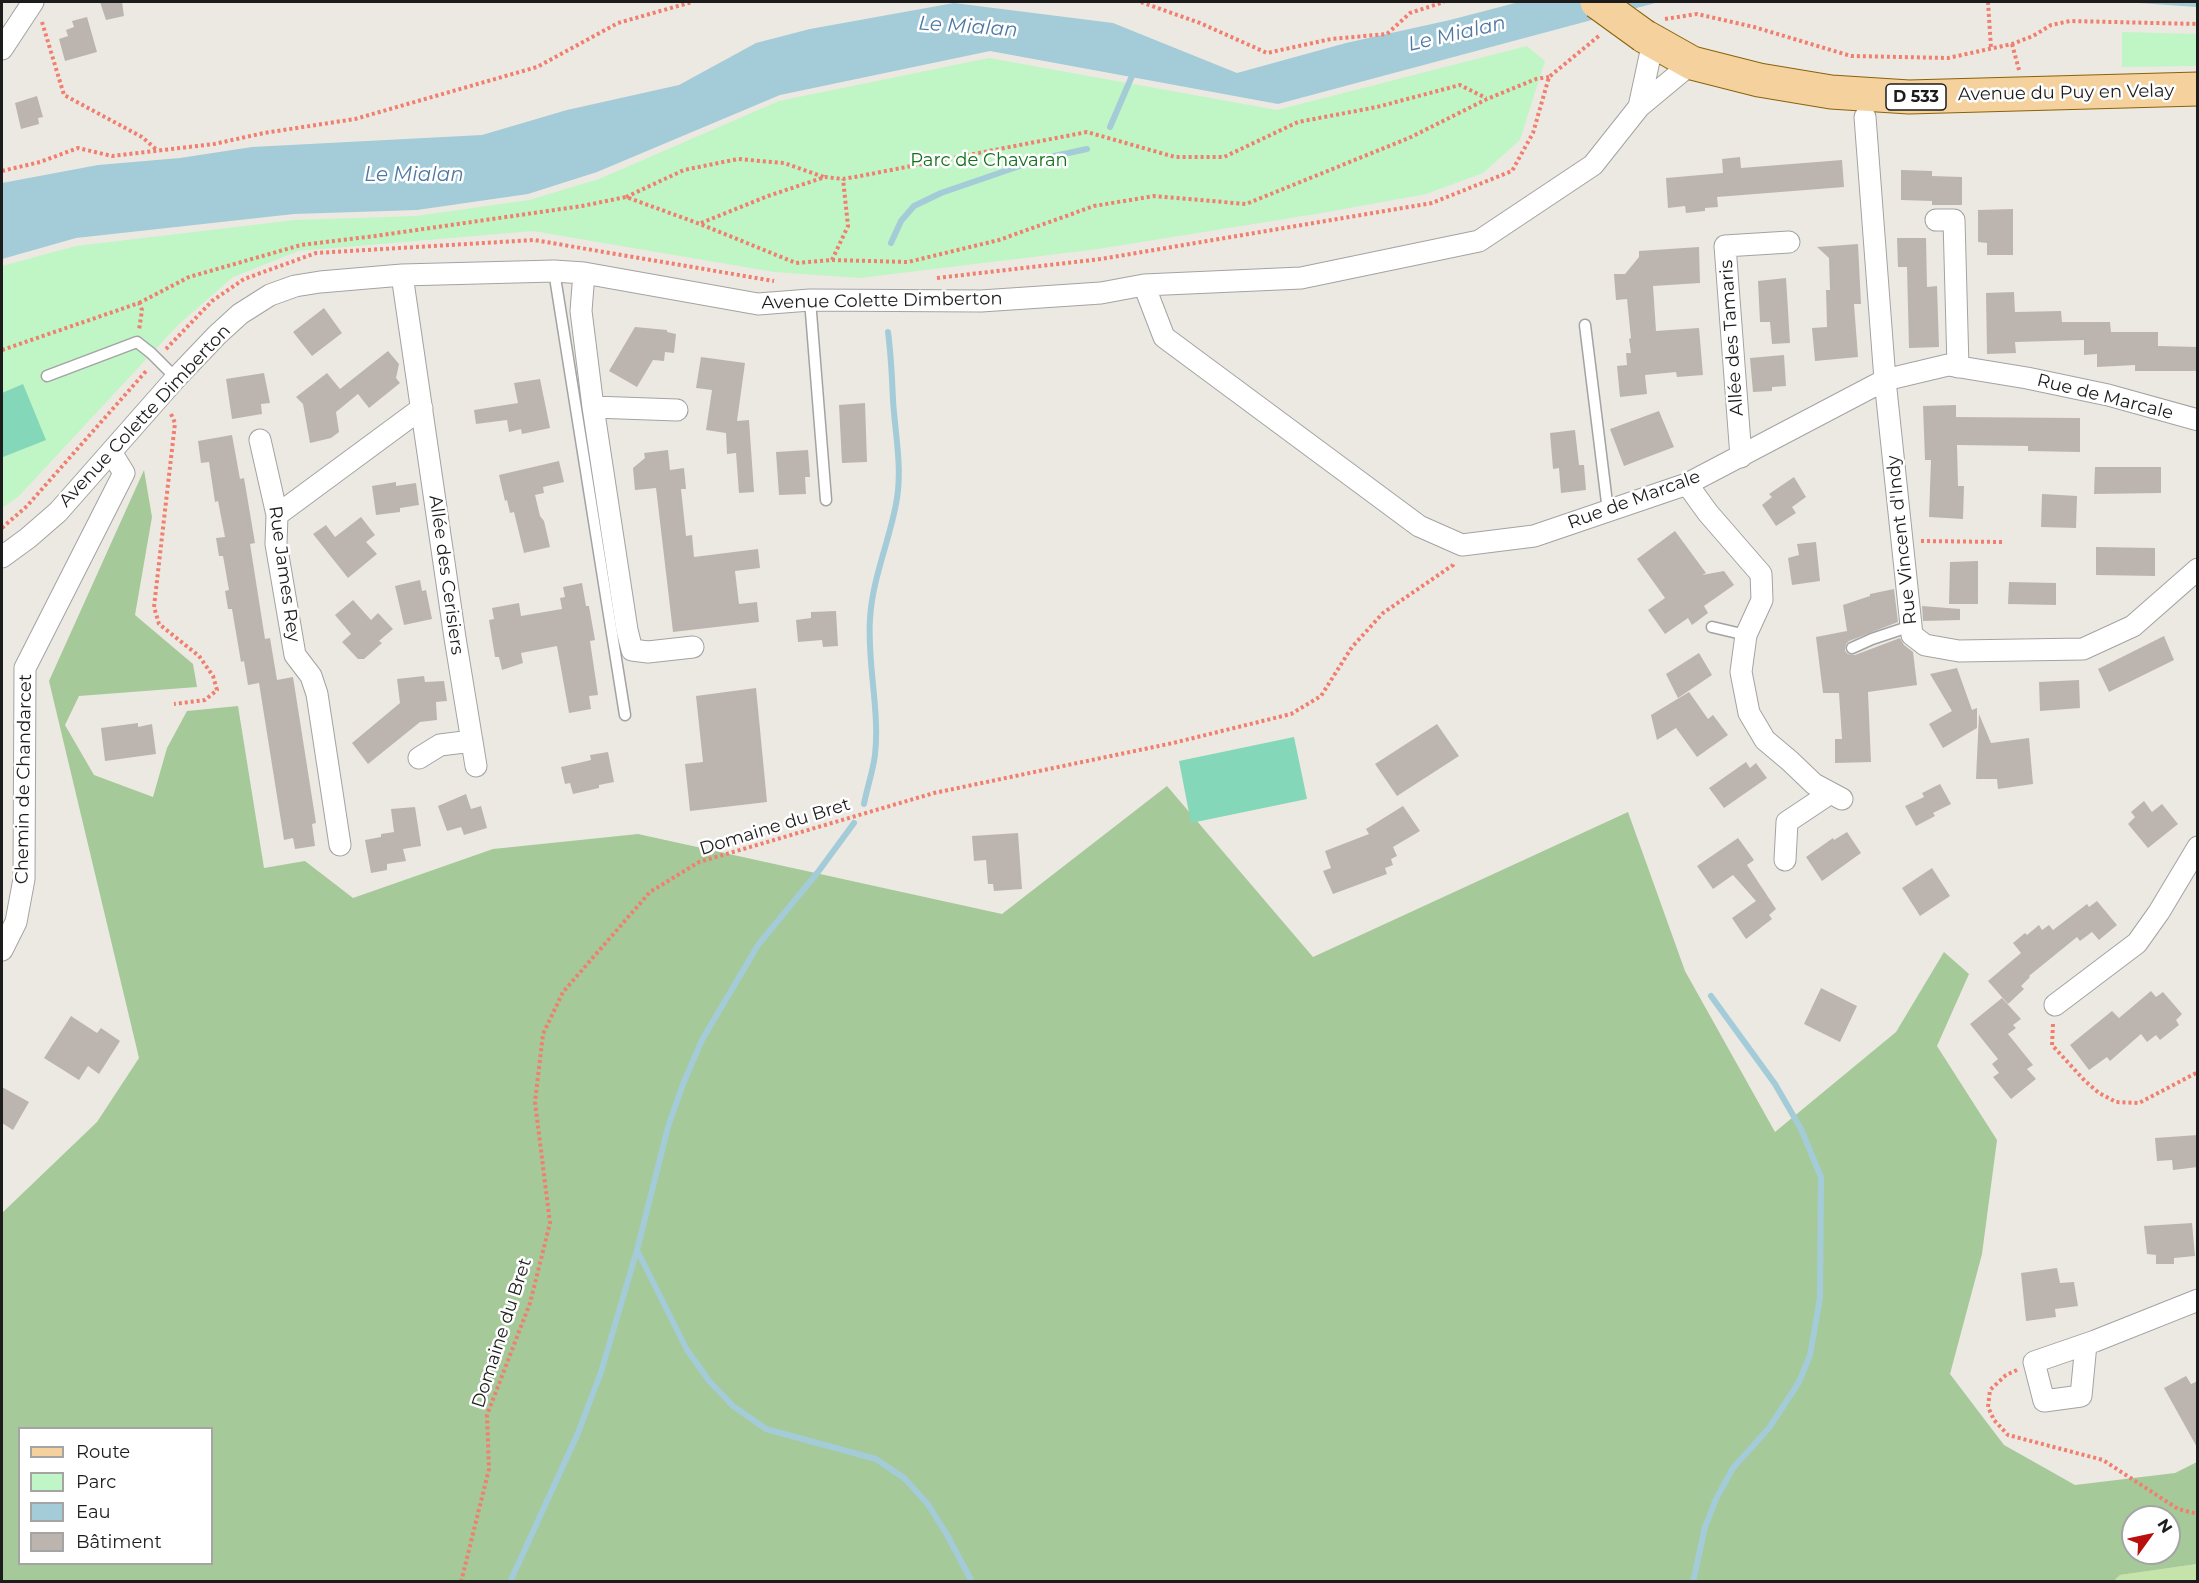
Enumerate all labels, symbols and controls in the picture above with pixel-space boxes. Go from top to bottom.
water label: Le Mialan [1406,11,1508,57]
water label: Le Mialan [918,12,1018,42]
street label: Avenue du Puy en Velay [1958,80,2174,106]
road number: D 533 [1886,84,1946,110]
park label: Parc de Chavaran [910,150,1068,172]
water label: Le Mialan [364,163,464,187]
street label: Allée des Tamaris [1716,259,1748,417]
street label: Avenue Colette Dimberton [761,288,1003,314]
street label: Avenue Colette Dimberton [55,320,235,512]
street label: Rue de Marcale [2035,370,2175,424]
street label: Rue Vincent d'Indy [1882,454,1922,626]
street label: Rue de Marcale [1565,466,1703,534]
street label: Allée des Cerisiers [424,494,468,656]
street label: Rue James Rey [264,504,304,644]
street label: Chemin de Chandarcet [11,674,37,884]
street label: Domaine du Bret [697,794,853,860]
street label: Domaine du Bret [468,1255,536,1411]
legend [18,1427,213,1565]
text: Route [76,1441,130,1463]
text: Parc [76,1471,116,1493]
text: Eau [76,1501,111,1523]
north arrow [2121,1505,2181,1565]
text: N [2153,1515,2176,1537]
text: Bâtiment [76,1531,162,1553]

